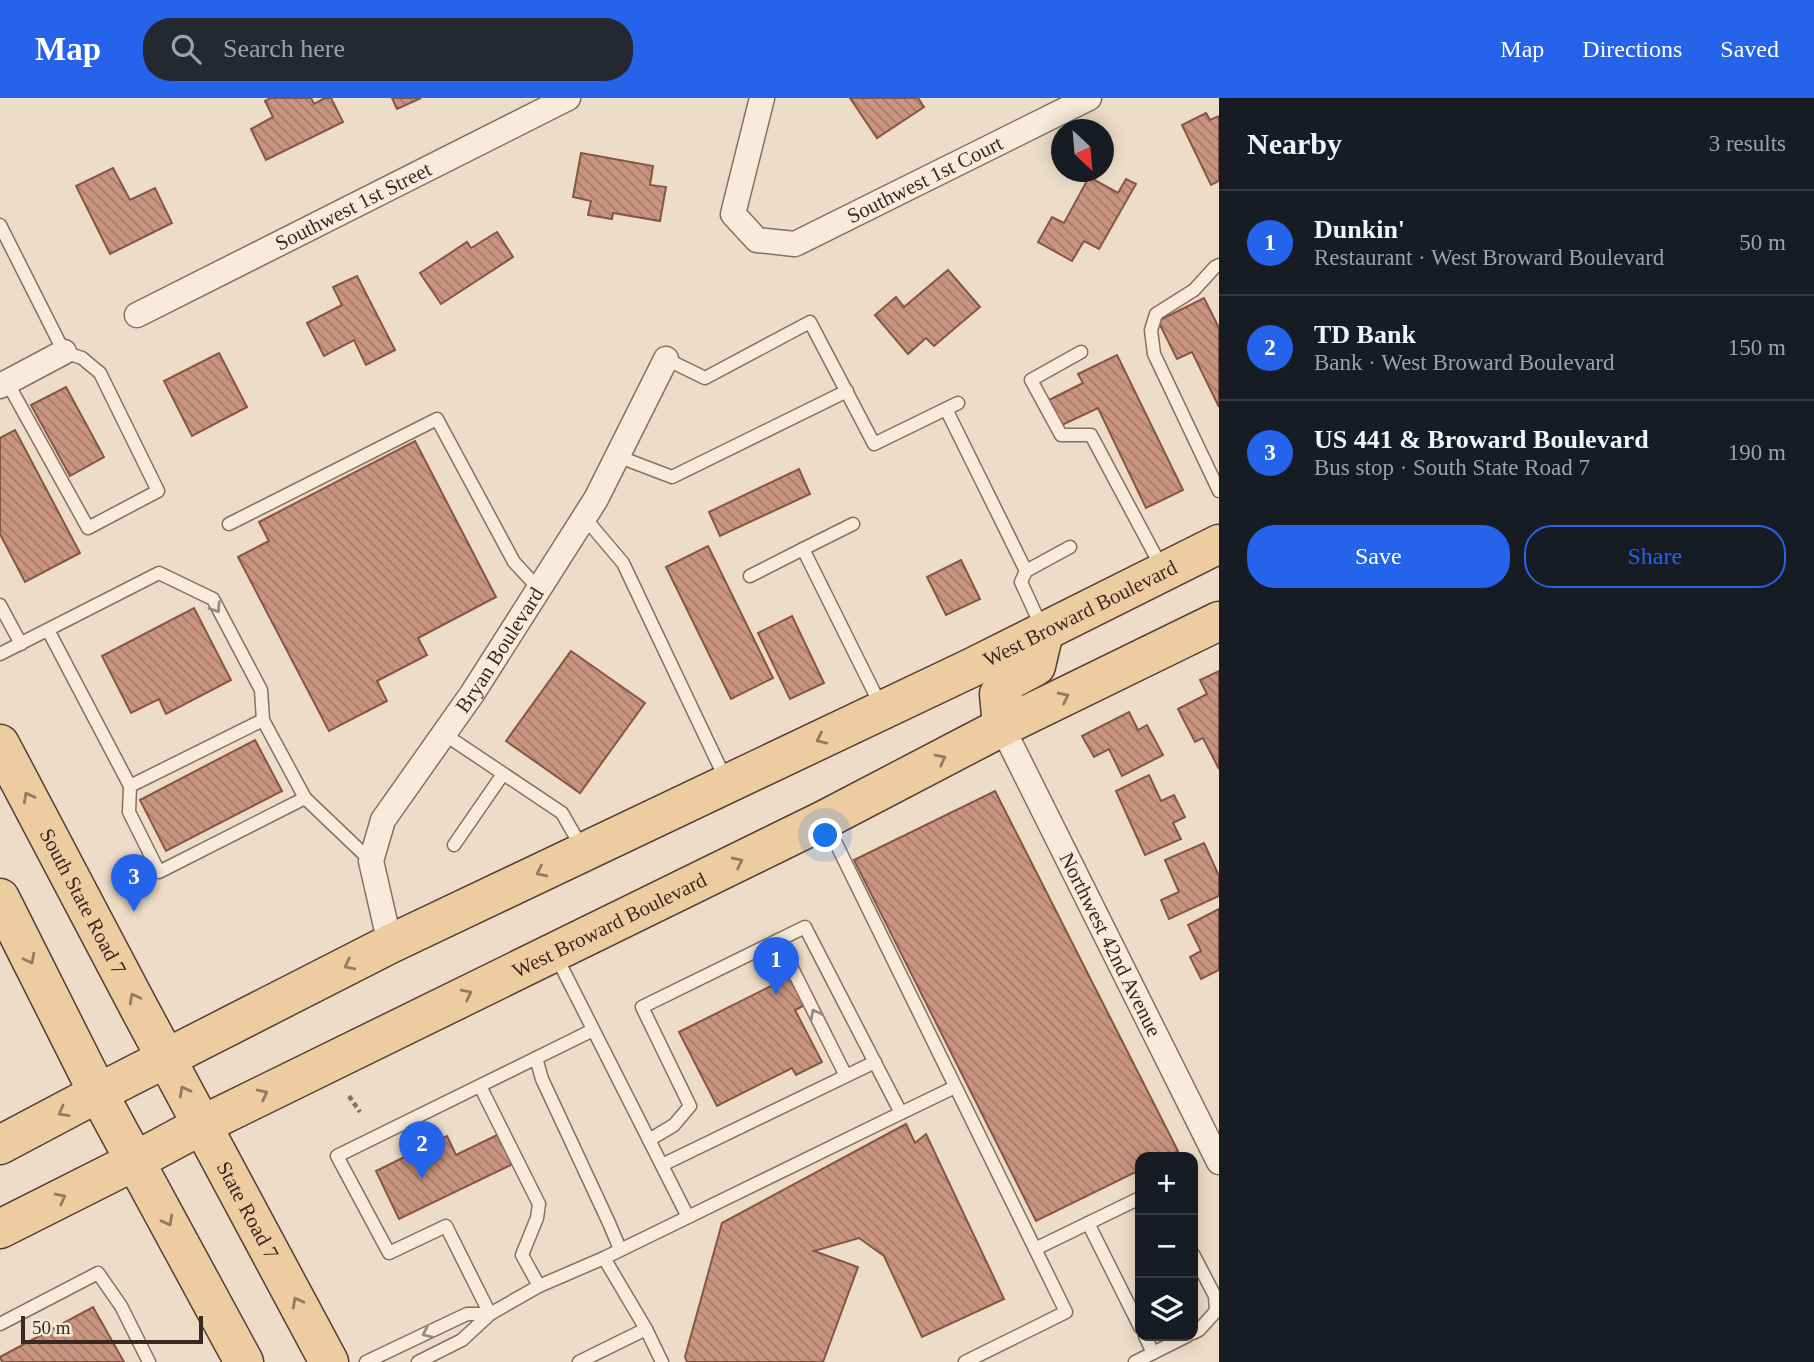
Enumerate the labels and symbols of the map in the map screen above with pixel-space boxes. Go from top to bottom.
north arrow [1051,119,1114,182]
street label: Southwest 1st Court [843,131,1007,228]
street label: Southwest 1st Street [271,157,435,255]
street label: West Broward Boulevard [979,555,1181,672]
street label: Bryan Boulevard [451,583,549,717]
one-way arrow [208,600,220,613]
one-way arrow [1057,691,1069,705]
one-way arrow [816,731,828,745]
one-way arrow [933,754,946,768]
one-way arrow [22,792,36,804]
your location [808,818,842,852]
street label: South State Road 7 [35,824,131,979]
street label: Northwest 42nd Avenue [1055,848,1166,1040]
pin: 3 [111,854,157,912]
one-way arrow [731,856,743,870]
one-way arrow [536,864,548,878]
street label: West Broward Boulevard [509,867,711,983]
pin: 1 [753,937,799,995]
one-way arrow [22,952,36,964]
one-way arrow [344,957,356,971]
one-way arrow [460,989,472,1003]
one-way arrow [128,993,142,1005]
one-way arrow [810,1009,824,1022]
one-way arrow [179,1086,192,1098]
one-way arrow [256,1089,268,1103]
one-way arrow [58,1104,70,1117]
pin: 2 [399,1121,445,1179]
street label: State Road 7 [212,1157,284,1263]
one-way arrow [54,1192,66,1206]
one-way arrow [160,1214,173,1226]
one-way arrow [292,1297,305,1309]
scale bar [21,1313,203,1345]
one-way arrow [422,1325,434,1339]

